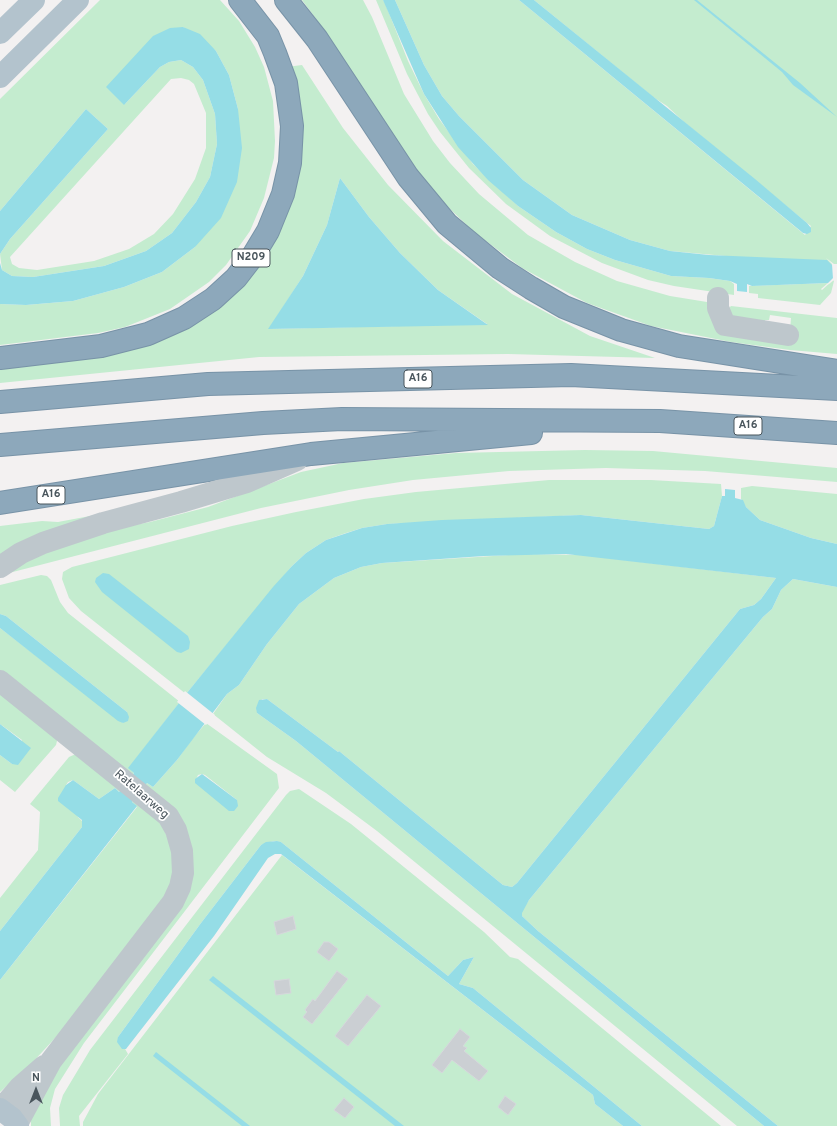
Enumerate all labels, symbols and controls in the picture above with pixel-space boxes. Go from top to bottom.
road number: N209 [232,249,270,267]
road number: A16 [404,370,432,388]
road number: A16 [734,417,762,435]
road number: A16 [37,486,65,504]
street label: Ratelaarweg [111,767,171,823]
north arrow [16,1070,56,1110]
text: N [32,1071,40,1085]

